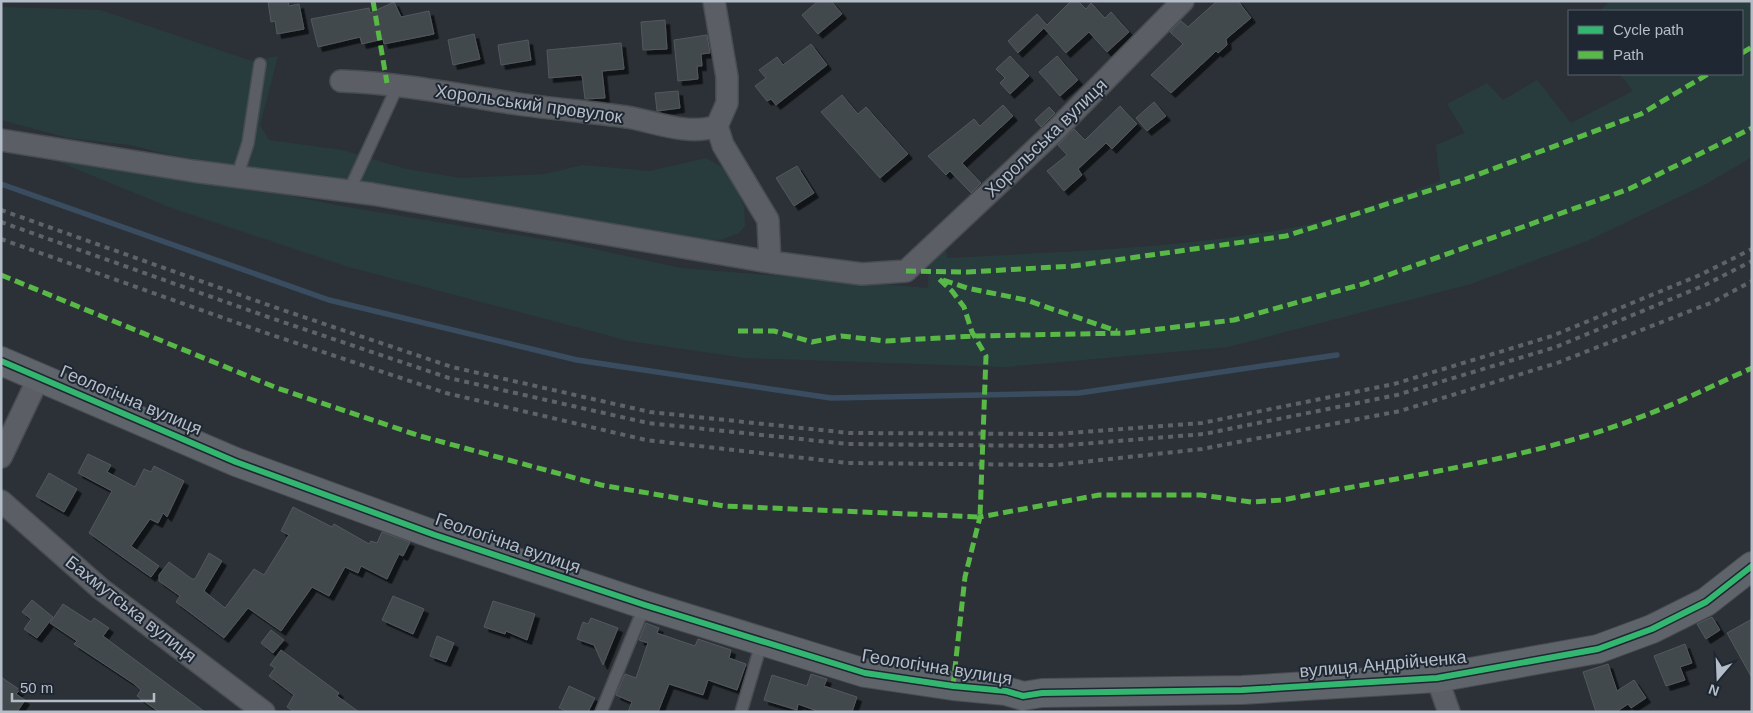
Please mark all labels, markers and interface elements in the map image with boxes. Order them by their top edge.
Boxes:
legend [1568,10,1743,75]
text: Cycle path [1613,21,1684,38]
text: Path [1613,46,1644,63]
street label: Хорольська вулиця [981,75,1111,201]
street label: Хорольський провулок [434,81,624,127]
street label: Геологічна вулиця [57,361,205,439]
street label: Геологічна вулиця [433,509,583,577]
street label: Бахмутська вулиця [62,552,200,666]
street label: Геологічна вулиця [860,645,1014,689]
street label: вулиця Андрійченка [1299,647,1468,681]
north arrow [1693,653,1743,703]
scale bar [12,670,155,702]
text: 50 m [20,679,53,696]
text: N [1706,681,1721,700]

